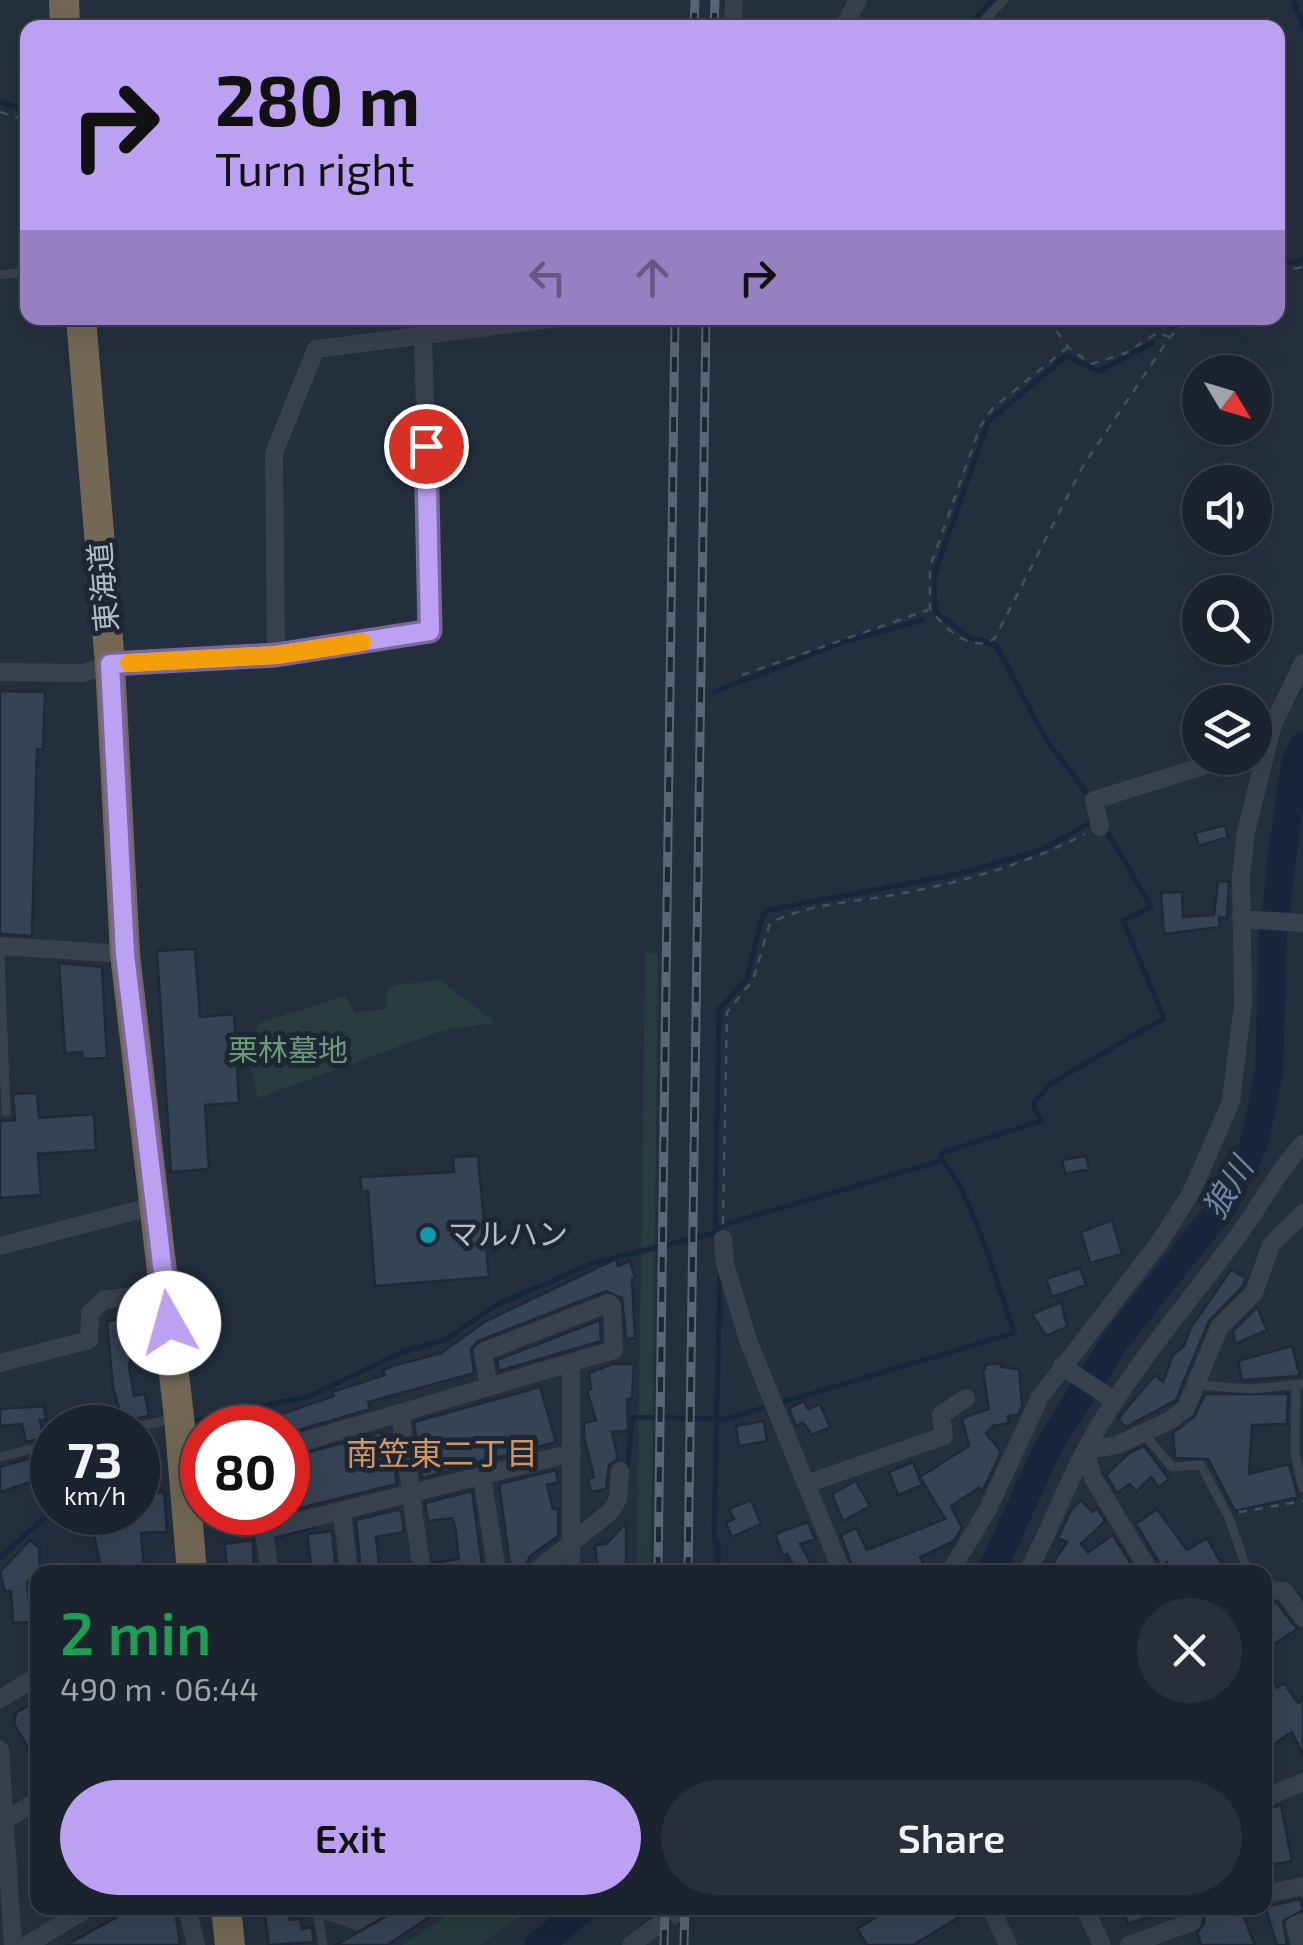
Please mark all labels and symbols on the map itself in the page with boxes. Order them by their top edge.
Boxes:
north arrow [1182,355,1272,445]
pin [384,404,469,489]
street label: 東海道 [80,541,124,634]
park label: 栗林墓地 [228,1031,348,1067]
water label: 狼川 [1194,1147,1261,1224]
place label: マルハン [448,1215,568,1251]
marker: マルハン [417,1224,439,1246]
position arrow [117,1271,221,1375]
speed limit sign: 80 [180,1405,310,1535]
district label: 南笠東二丁目 [346,1433,538,1471]

